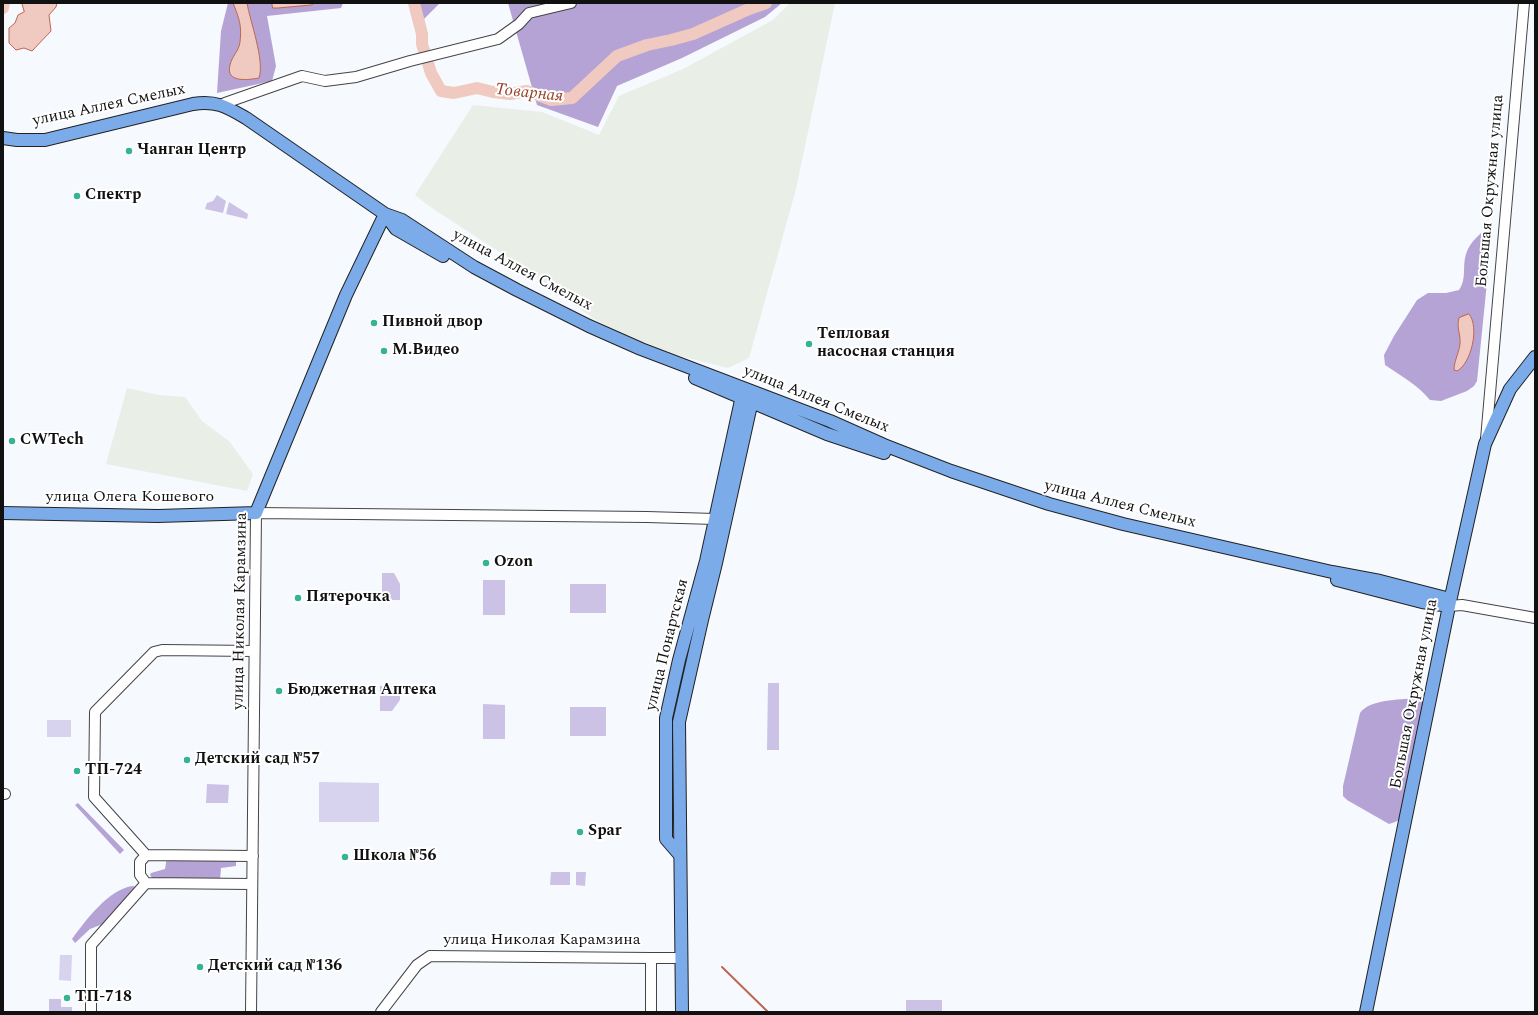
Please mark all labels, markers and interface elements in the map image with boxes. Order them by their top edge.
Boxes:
street label: улица Аллея Смелых [31,80,187,132]
water label: Товарная [494,80,564,108]
street label: Большая Окружная улица [1473,94,1509,288]
place label: Чанган Центр [137,141,246,161]
marker: Чанган Центр [124,146,134,156]
place label: Спектр [85,186,141,206]
marker: Спектр [72,191,82,201]
street label: улица Аллея Смелых [449,226,595,316]
place label: Пивной двор [382,313,483,333]
marker: Пивной двор [369,318,379,328]
place label: Тепловая насосная станция [817,325,955,363]
marker: Тепловая насосная станция [804,339,814,349]
place label: M.Видео [392,341,459,361]
marker: M.Видео [379,346,389,356]
street label: улица Аллея Смелых [740,362,892,438]
place label: CWTech [20,431,84,451]
marker: CWTech [7,436,17,446]
street label: улица Аллея Смелых [1042,477,1198,533]
street label: улица Олега Кошевого [46,488,214,508]
street label: улица Николая Карамзина [230,512,252,710]
place label: Ozon [494,553,533,573]
marker: Ozon [481,558,491,568]
street label: улица Понартская [642,577,694,713]
place label: Пятерочка [306,588,390,608]
marker: Пятерочка [293,593,303,603]
street label: Большая Окружная улица [1387,597,1443,791]
place label: Бюджетная Аптека [287,681,436,701]
marker: Бюджетная Аптека [274,686,284,696]
place label: Детский сад №57 [195,750,320,770]
marker: Детский сад №57 [182,755,192,765]
place label: ТП-724 [85,761,142,781]
marker: ТП-724 [72,766,82,776]
place label: Spar [588,822,622,842]
marker: Spar [575,827,585,837]
place label: Школа №56 [353,847,437,867]
marker: Школа №56 [340,852,350,862]
street label: улица Николая Карамзина [443,931,641,951]
place label: Детский сад №136 [208,957,342,977]
marker: Детский сад №136 [195,962,205,972]
place label: ТП-718 [75,988,132,1008]
marker: ТП-718 [62,993,72,1003]

